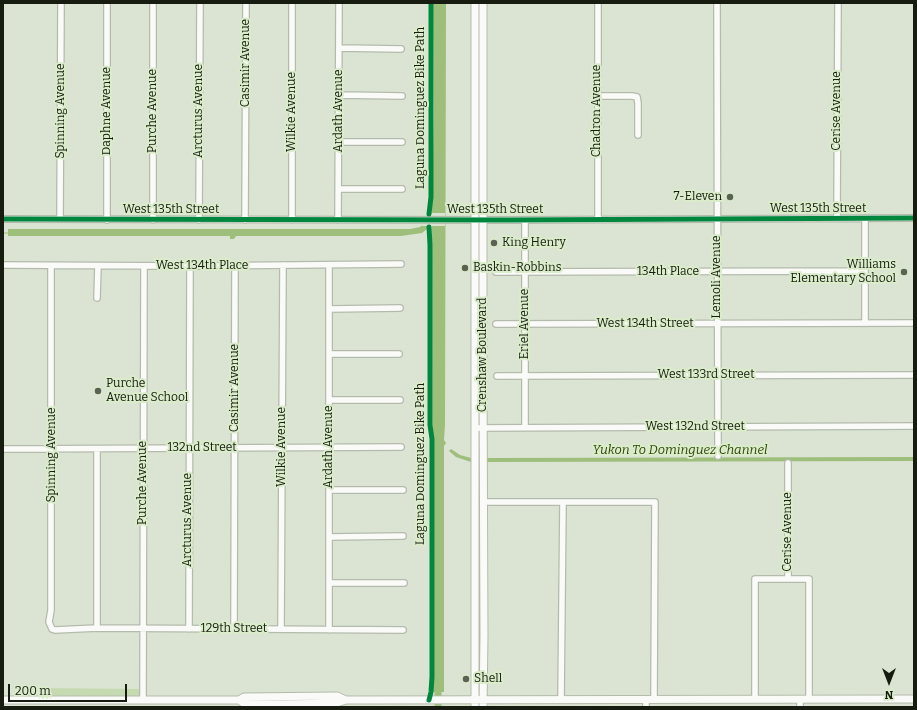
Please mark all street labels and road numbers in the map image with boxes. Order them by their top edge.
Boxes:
street label: Casimir Avenue [239,19,253,107]
street label: Laguna Dominguez Bike Path [414,27,428,189]
street label: Spinning Avenue [54,63,68,159]
street label: Arcturus Avenue [192,64,206,158]
street label: Chadron Avenue [590,65,604,157]
street label: Daphne Avenue [100,67,114,155]
street label: Purche Avenue [146,69,160,153]
street label: Ardath Avenue [332,69,346,153]
street label: Cerise Avenue [830,71,844,151]
street label: Wilkie Avenue [285,72,299,152]
street label: West 135th Street [770,202,866,216]
street label: West 135th Street [123,203,219,217]
street label: West 135th Street [447,203,543,217]
street label: Lemoli Avenue [710,235,724,319]
street label: West 134th Place [156,259,248,273]
street label: 134th Place [637,265,699,279]
street label: Eriel Avenue [518,289,532,359]
street label: Crenshaw Boulevard [476,298,490,412]
street label: West 134th Street [596,317,694,331]
street label: Casimir Avenue [228,344,242,432]
street label: West 133rd Street [658,368,754,382]
street label: Laguna Dominguez Bike Path [414,383,428,545]
street label: Ardath Avenue [322,405,336,489]
street label: Spinning Avenue [45,407,59,503]
street label: Wilkie Avenue [275,407,289,487]
street label: West 132nd Street [645,420,745,434]
street label: Purche Avenue [136,441,150,525]
street label: 132nd Street [167,441,237,455]
street label: Arcturus Avenue [181,473,195,567]
street label: Cerise Avenue [781,492,795,572]
street label: 129th Street [201,622,267,636]

